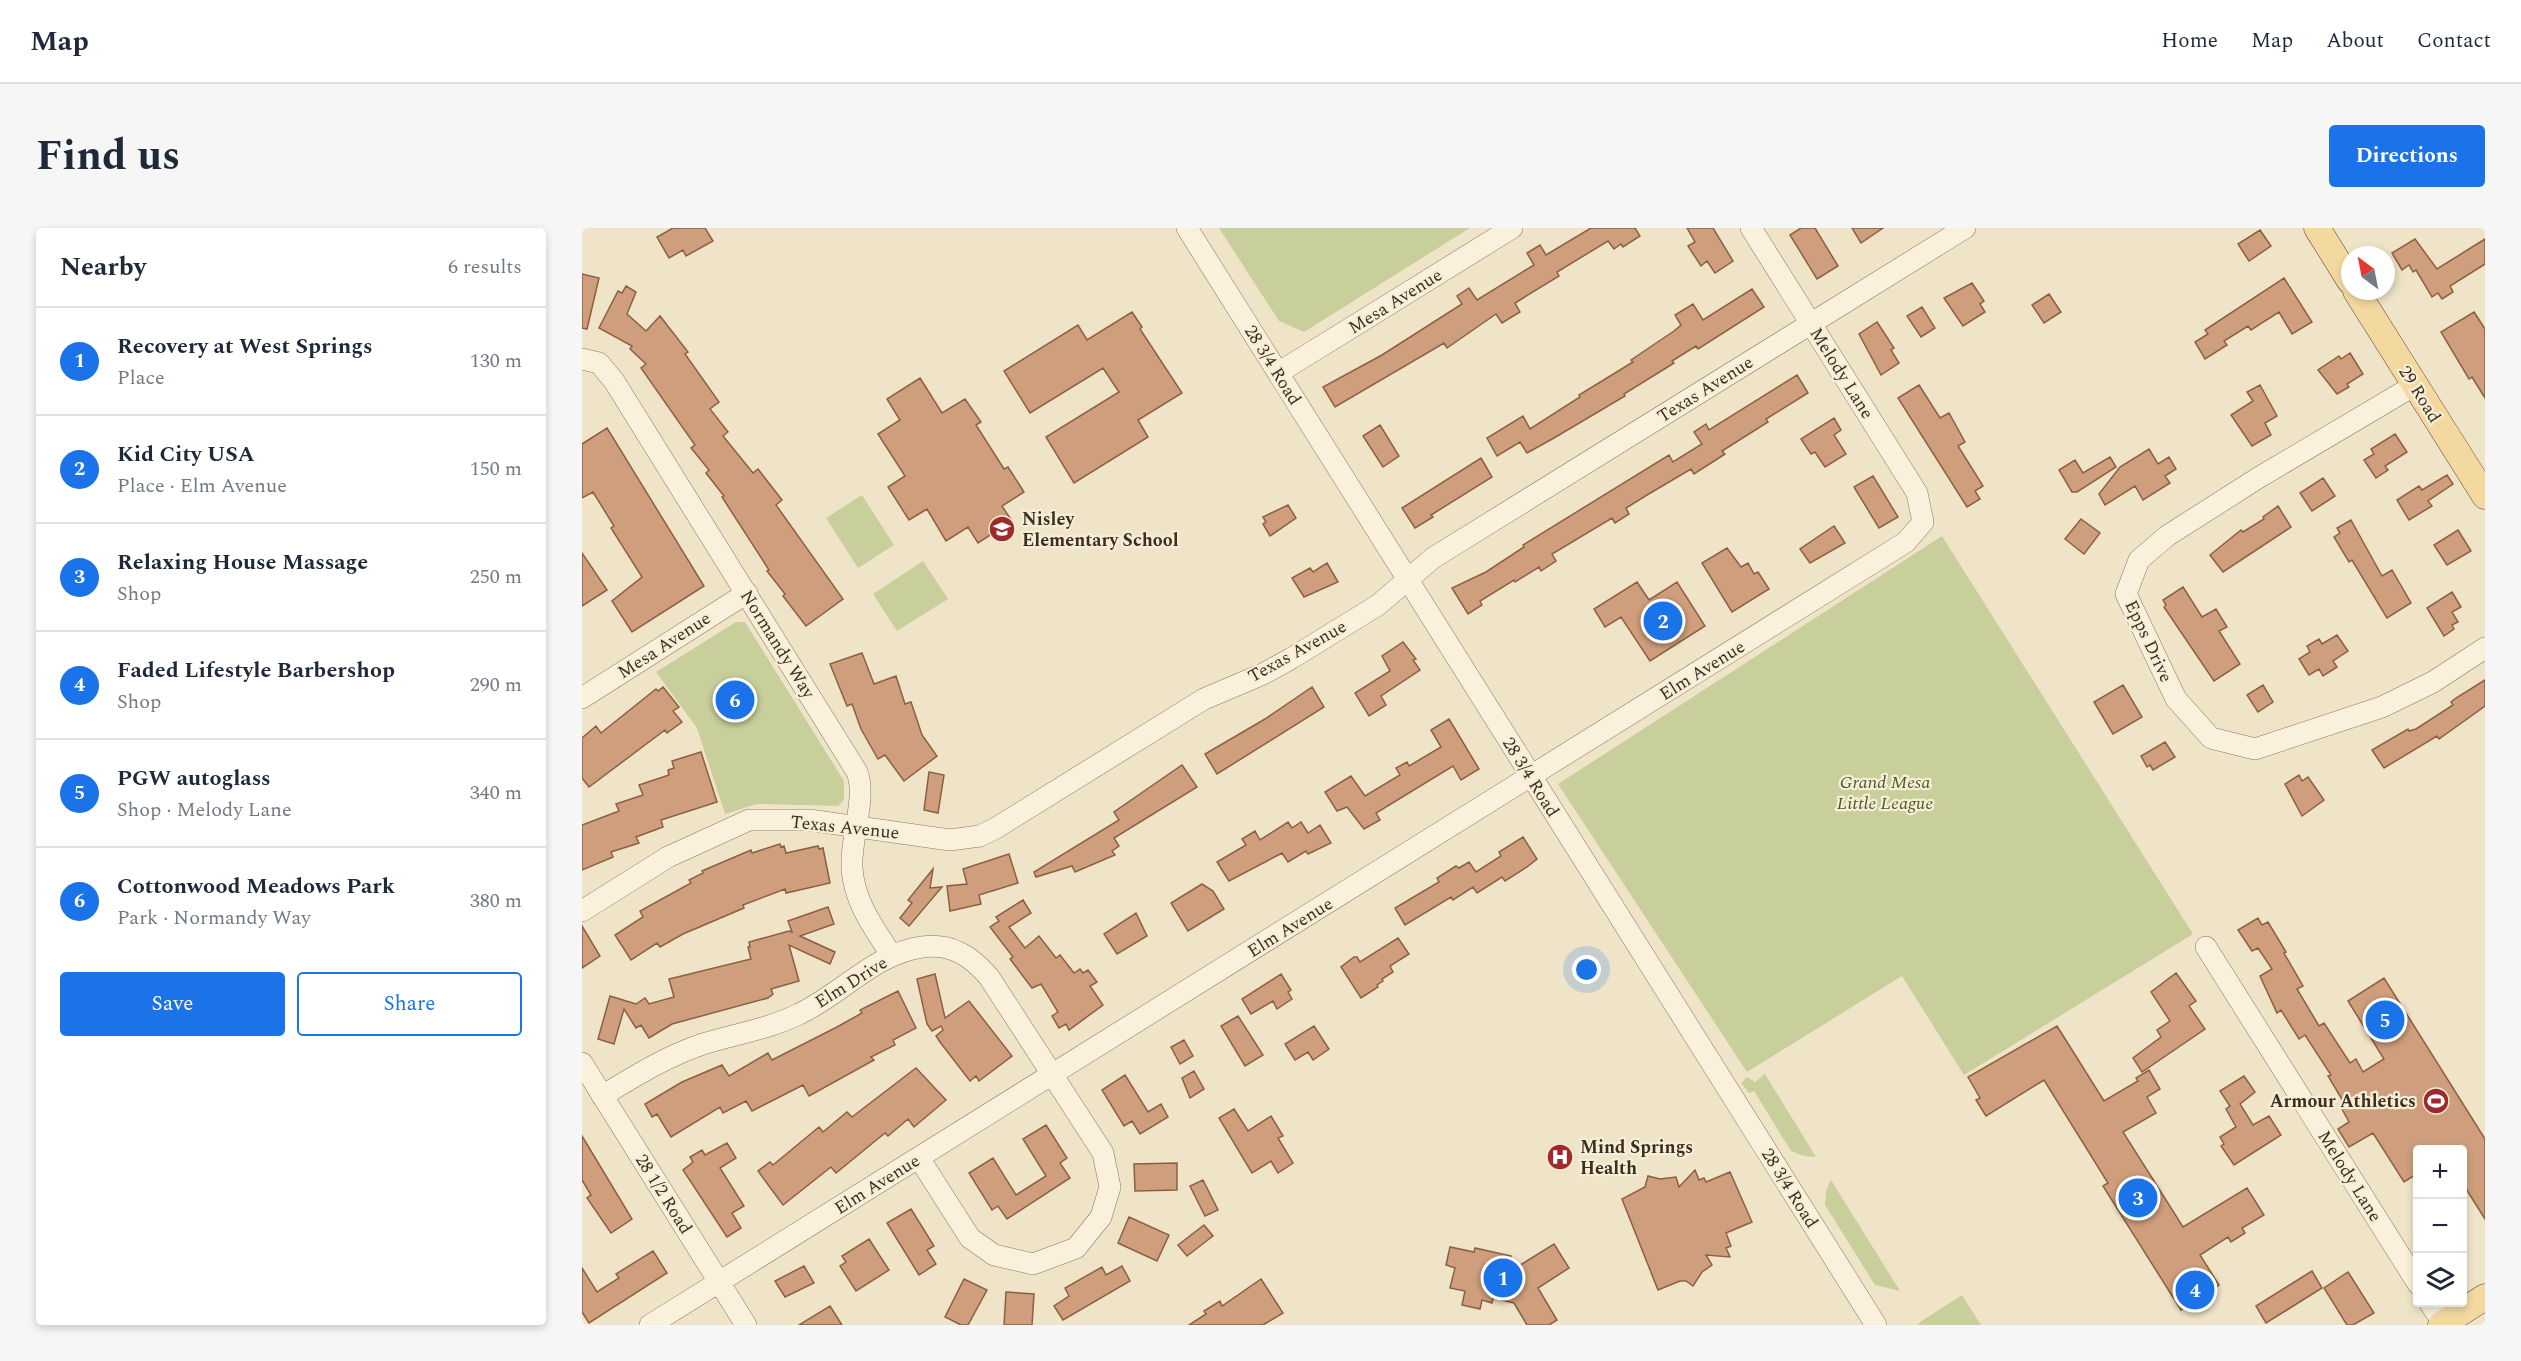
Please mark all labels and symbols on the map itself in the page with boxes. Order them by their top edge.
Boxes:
north arrow [2341,246,2395,300]
street label: Mesa Avenue [1343,262,1448,341]
street label: 28 3/4 Road [1237,320,1308,411]
street label: Melody Lane [1803,322,1880,424]
street label: Texas Avenue [1652,349,1759,430]
street label: 29 Road [2391,360,2448,428]
place label: Nisley Elementary School [1022,506,1179,554]
school or university icon: Nisley Elementary School [987,514,1017,544]
street label: Normandy Way [733,585,823,705]
street label: Epps Drive [2118,595,2179,687]
pin: 2 [1644,598,1682,644]
street label: Mesa Avenue [612,605,716,686]
street label: Texas Avenue [1243,613,1352,690]
street label: Elm Avenue [1654,633,1750,707]
pin: 6 [716,678,754,722]
street label: 28 3/4 Road [1495,732,1566,823]
park label: Grand Mesa Little League [1837,769,1933,817]
street label: Texas Avenue [789,808,901,847]
street label: Elm Avenue [1242,890,1338,964]
street label: Elm Drive [810,949,893,1015]
your location [1572,955,1601,984]
pin: 5 [2366,998,2404,1042]
sports icon: Armour Athletics [2421,1086,2451,1116]
place label: Armour Athletics [2270,1088,2416,1115]
street label: Melody Lane [2311,1125,2388,1227]
place label: Mind Springs Health [1580,1134,1693,1182]
hospital icon: Mind Springs Health [1545,1142,1575,1172]
street label: 28 3/4 Road [1754,1143,1825,1234]
street label: Elm Avenue [829,1147,925,1221]
street label: 28 1/2 Road [628,1149,699,1240]
pin: 3 [2118,1176,2158,1220]
pin: 1 [1484,1256,1522,1300]
pin: 4 [2176,1268,2214,1312]

